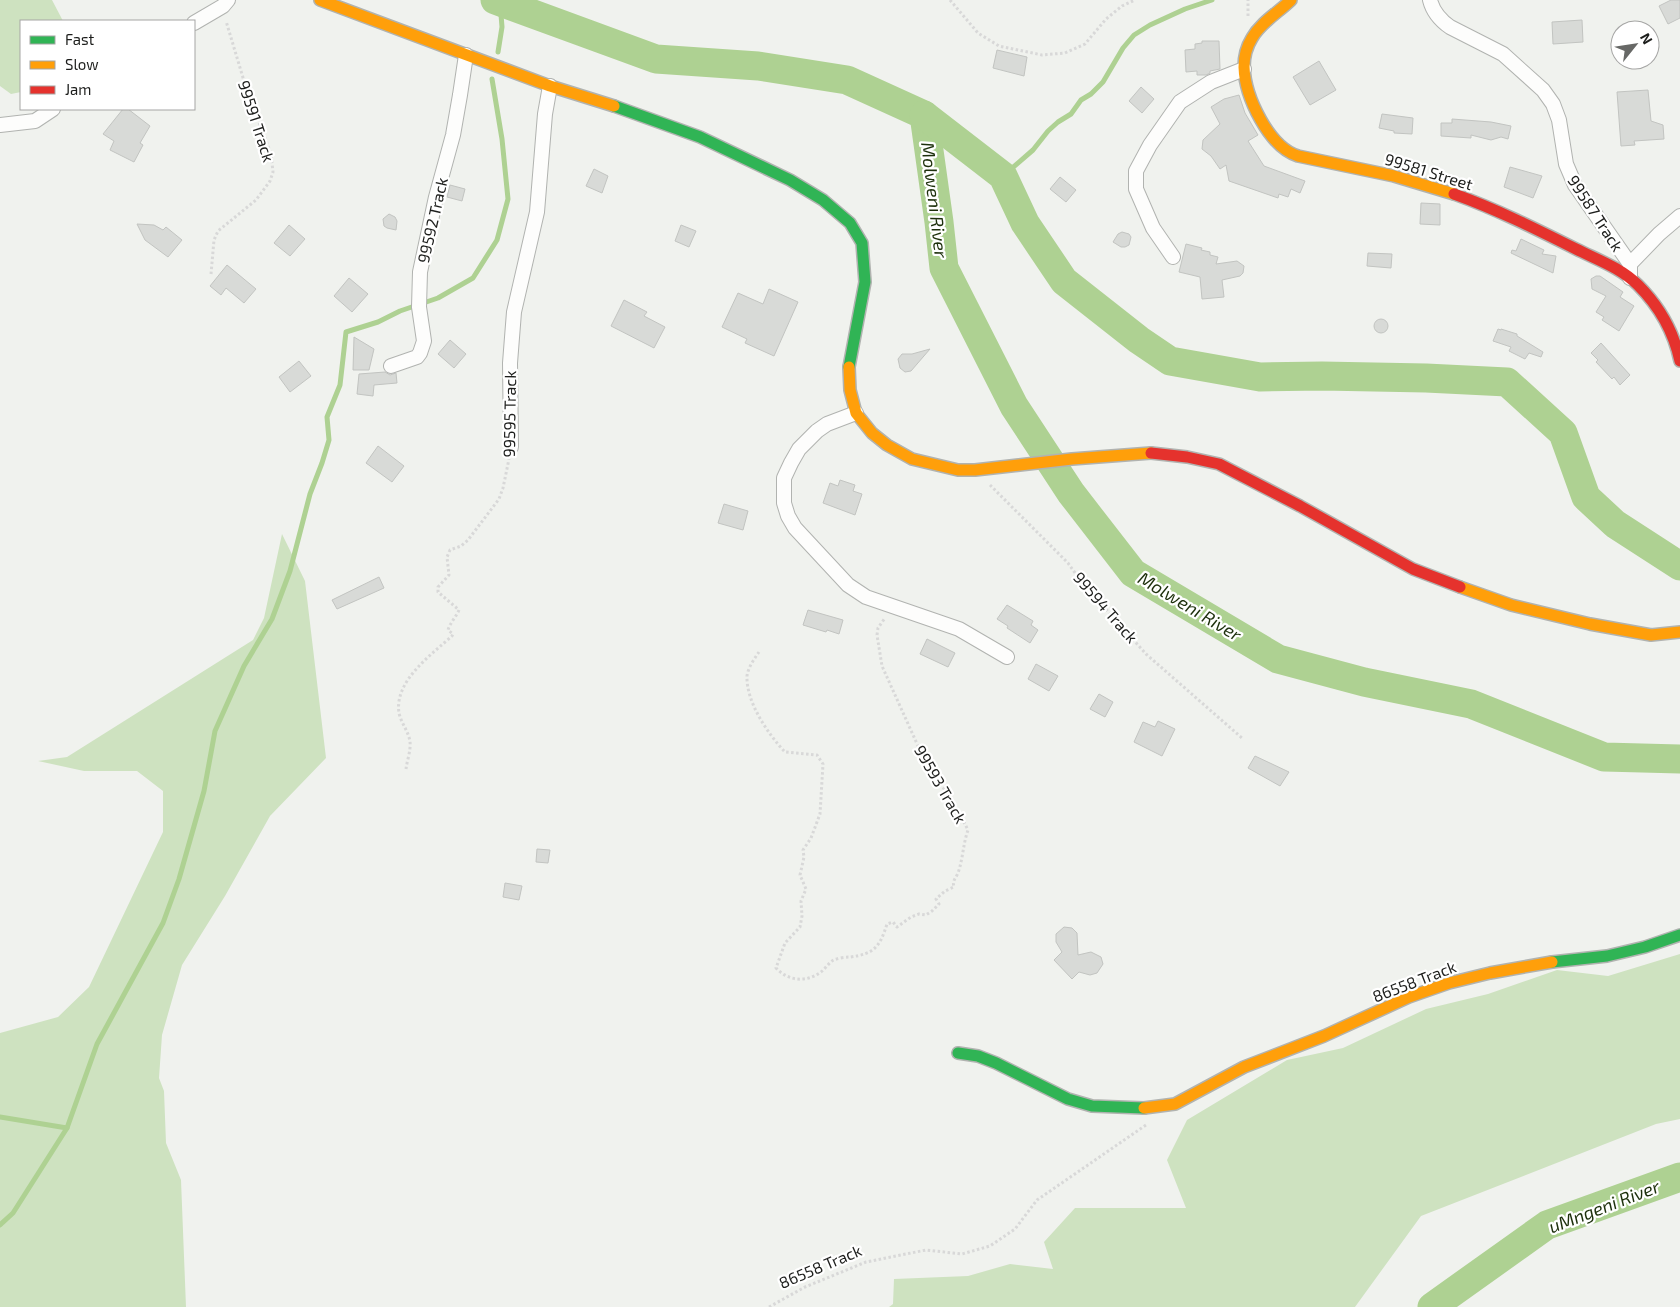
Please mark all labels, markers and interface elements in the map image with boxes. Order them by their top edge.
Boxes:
legend [20,20,195,110]
north arrow [1610,20,1660,70]
text: Fast [65,30,95,48]
text: N [1637,30,1657,47]
text: Slow [65,55,99,73]
street label: 99591 Track [235,78,279,164]
text: Jam [65,80,91,98]
water label: Molweni River [917,141,953,260]
street label: 99581 Street [1383,149,1475,193]
street label: 99587 Track [1564,171,1628,255]
street label: 99592 Track [413,175,451,265]
street label: 99595 Track [499,370,519,458]
water label: Molweni River [1134,567,1246,646]
street label: 99594 Track [1070,568,1142,646]
street label: 99593 Track [911,742,971,826]
street label: 86558 Track [1370,956,1458,1006]
water label: uMngeni River [1545,1174,1663,1237]
street label: 86558 Track [776,1240,864,1292]

